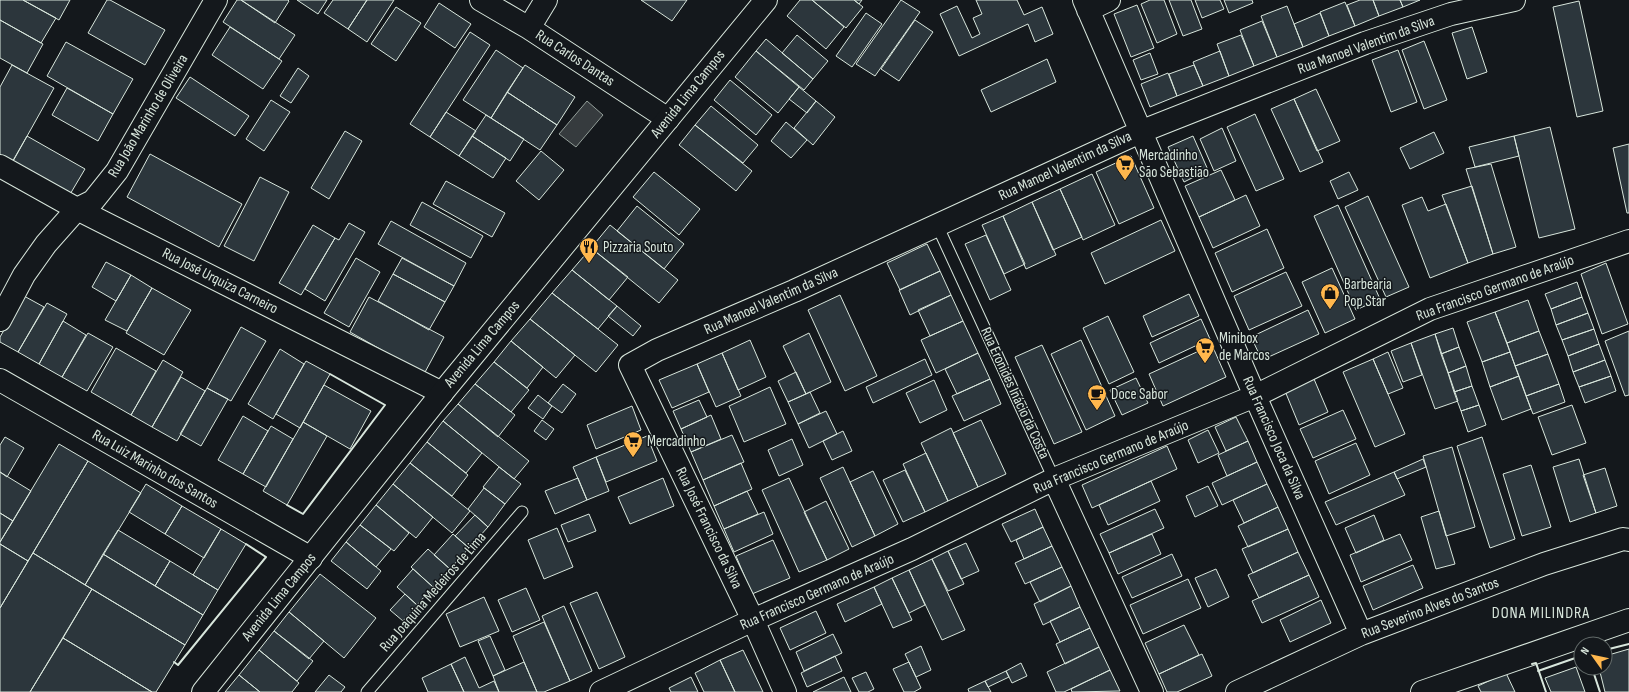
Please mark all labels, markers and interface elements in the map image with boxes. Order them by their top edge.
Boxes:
street label: Rua Manoel Valentim da Silva [1295,11,1437,79]
street label: Rua Carlos Dantas [532,25,618,91]
street label: Avenida Lima Campos [646,46,729,143]
street label: Rua João Marinho de Oliveira [104,51,192,181]
street label: Rua Manoel Valentim da Silva [996,127,1135,205]
place label: Mercadinho São Sebastião [1139,146,1209,182]
supermarket icon: Mercadinho São Sebastião [1114,153,1136,181]
restaurant icon: Pizzaria Souto [578,236,600,264]
place label: Pizzaria Souto [603,238,674,257]
street label: Rua José Urquiza Carneiro [159,244,281,318]
street label: Rua Francisco Germano de Araújo [1413,251,1577,325]
street label: Rua Manoel Valentim da Silva [701,263,841,339]
place label: Barbearia Pop Star [1344,275,1392,311]
shop icon: Barbearia Pop Star [1319,282,1341,310]
street label: Avenida Lima Campos [439,297,524,392]
street label: Rua Eronides Inácio da Costa [976,324,1054,462]
place label: Minibox de Marcos [1219,329,1270,365]
supermarket icon: Minibox de Marcos [1194,336,1216,364]
street label: Rua Francisco Joca da Silva [1238,373,1310,503]
cafe icon: Doce Sabor [1086,383,1108,411]
place label: Doce Sabor [1111,385,1169,404]
street label: Rua Francisco Germano de Araújo [1031,416,1191,498]
street label: Rua Luiz Marinho dos Santos [89,425,221,513]
supermarket icon: Mercadinho [622,430,644,458]
place label: Mercadinho [647,432,706,451]
street label: Rua José Francisco da Silva [671,464,747,592]
street label: Rua Joaquina Medeiros de Lima [376,528,490,656]
street label: Avenida Lima Campos [237,549,320,646]
street label: Rua Francisco Germano de Araújo [737,549,897,635]
street label: Rua Severino Alves do Santos [1358,573,1502,643]
district label: DONA MILINDRA [1492,604,1590,623]
north arrow [1573,636,1613,676]
text: N [1578,645,1592,657]

